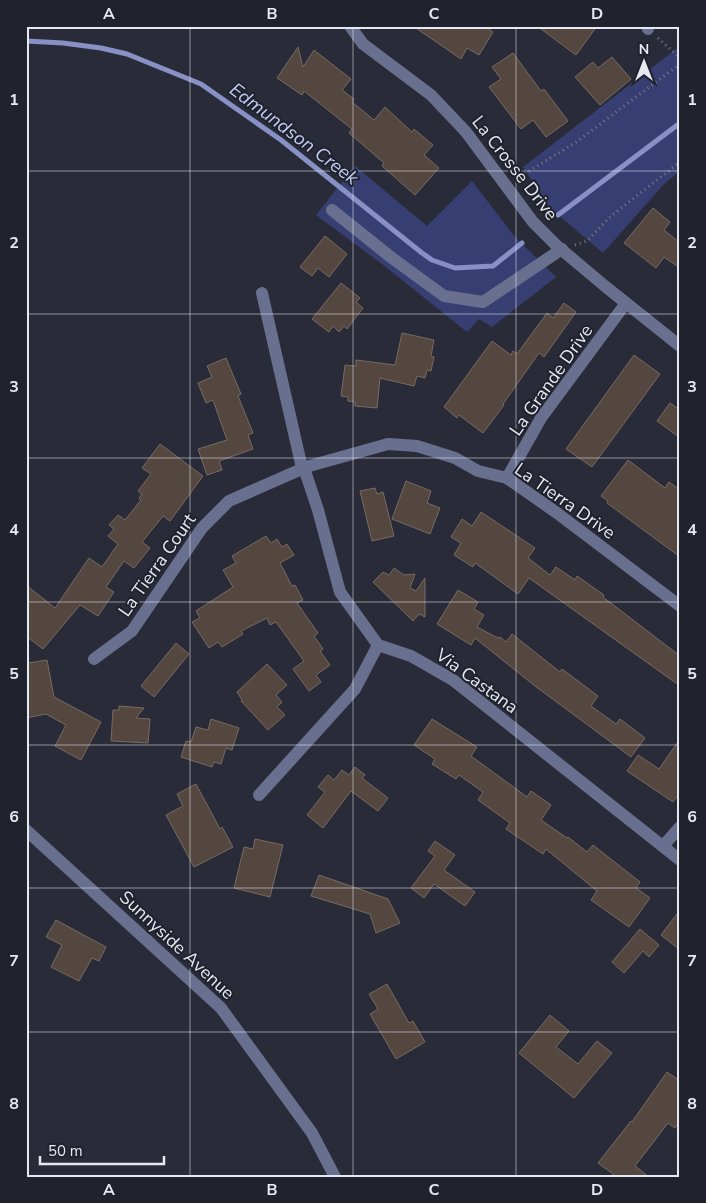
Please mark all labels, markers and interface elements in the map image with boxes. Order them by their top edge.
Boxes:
text: A [103,3,115,25]
text: B [266,3,278,25]
text: C [429,3,440,25]
text: D [591,3,603,25]
north arrow [618,38,668,88]
text: N [639,40,649,59]
water label: Edmundson Creek [224,77,364,191]
text: 1 [9,89,19,111]
text: 1 [687,89,697,111]
street label: La Crosse Drive [467,111,563,225]
text: 2 [9,232,19,254]
text: 2 [687,232,697,254]
street label: La Grande Drive [504,320,598,440]
text: 3 [9,376,19,398]
text: 3 [687,376,697,398]
street label: La Tierra Drive [510,457,620,545]
street label: La Tierra Court [113,508,202,621]
text: 4 [9,519,19,541]
text: 4 [687,519,697,541]
street label: Via Castana [430,642,523,719]
text: 5 [9,663,19,685]
text: 5 [687,663,697,685]
text: 6 [9,806,19,828]
text: 6 [687,806,697,828]
street label: Sunnyside Avenue [114,885,240,1005]
text: 7 [9,950,19,972]
text: 7 [687,950,697,972]
text: 8 [9,1093,19,1115]
text: 8 [687,1093,697,1115]
scale bar [40,1133,164,1165]
text: 50 m [48,1141,83,1161]
text: A [103,1179,115,1201]
text: B [266,1179,278,1201]
text: C [429,1179,440,1201]
text: D [591,1179,603,1201]

